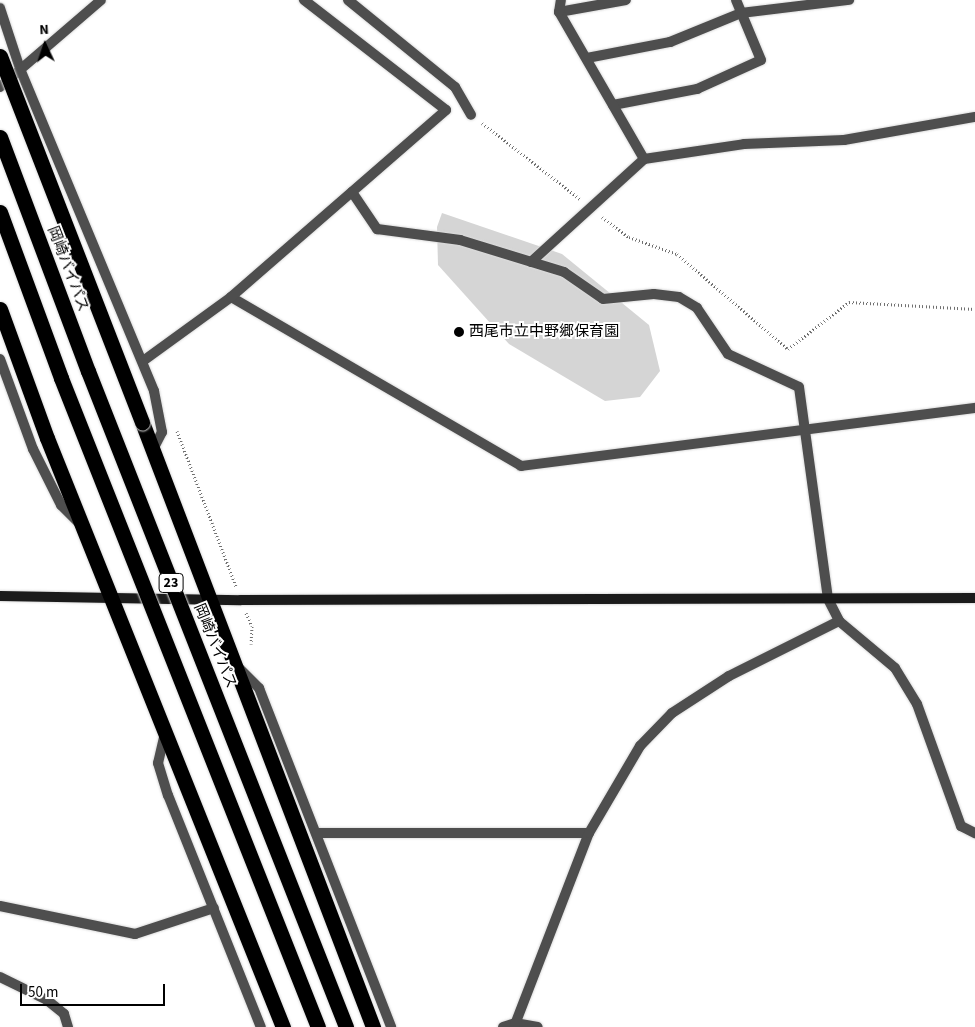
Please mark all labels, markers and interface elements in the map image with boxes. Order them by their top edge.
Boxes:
north arrow [20,20,70,70]
text: N [39,20,49,40]
street label: 岡崎バイパス [43,224,93,314]
place label: 西尾市立中野郷保育園 [469,323,619,341]
marker: 西尾市立中野郷保育園 [453,326,465,338]
road number: 23 [158,572,184,594]
street label: 岡崎バイパス [190,601,240,691]
scale bar [22,974,168,1006]
text: 50 m [28,982,58,1003]

